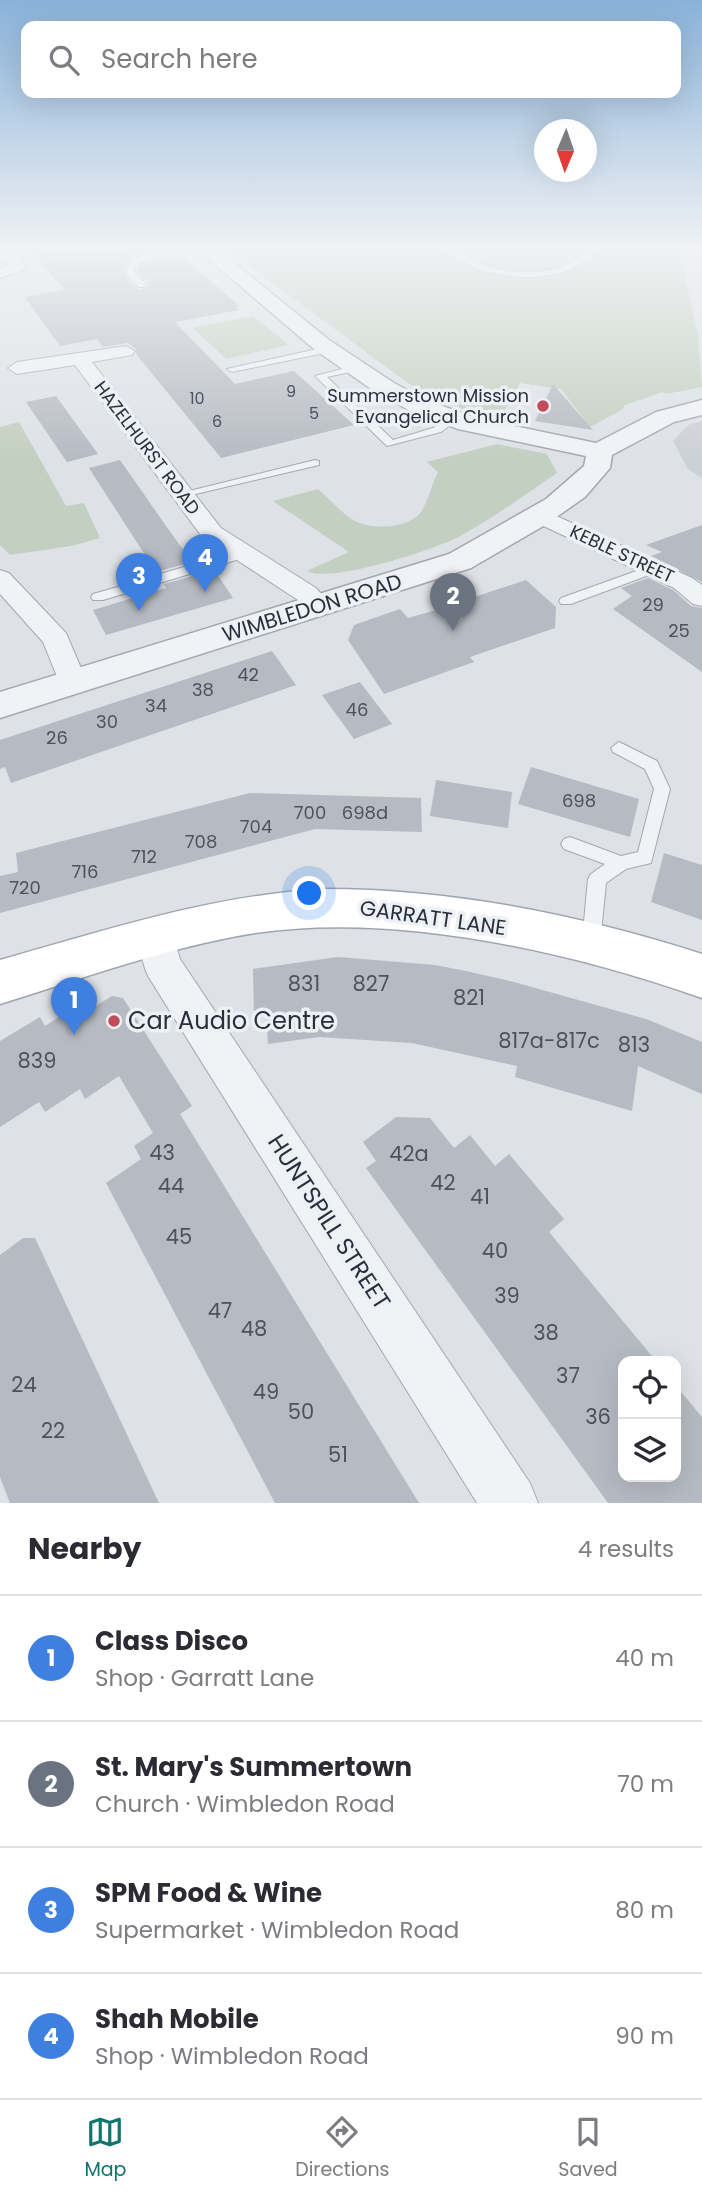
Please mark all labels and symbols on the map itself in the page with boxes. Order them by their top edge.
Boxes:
north arrow [534,119,597,182]
street label: HAZELHURST ROAD [89,376,206,520]
house number: 9 [286,380,296,403]
place label: Summerstown Mission Evangelical Church [327,383,529,429]
house number: 10 [189,387,205,410]
marker: Summerstown Mission Evangelical Church [535,398,551,414]
house number: 5 [309,402,319,425]
house number: 6 [212,410,222,433]
street label: KEBLE STREET [566,518,679,589]
pin: 4 [182,534,228,592]
pin: 3 [116,553,162,611]
street label: WIMBLEDON ROAD [218,566,405,649]
pin: 2 [430,573,476,631]
house number: 29 [642,592,664,617]
house number: 25 [668,618,690,643]
house number: 42 [237,662,259,687]
house number: 38 [192,677,214,702]
house number: 34 [145,693,167,718]
house number: 46 [346,697,368,722]
house number: 30 [96,709,118,734]
house number: 26 [46,725,68,750]
house number: 698 [562,788,596,813]
house number: 700 [294,800,326,825]
house number: 698d [342,800,388,825]
house number: 704 [240,814,272,839]
house number: 708 [185,829,217,854]
house number: 712 [131,844,157,869]
house number: 716 [71,859,99,884]
house number: 720 [9,875,41,900]
your location [292,876,326,910]
street label: GARRATT LANE [358,893,508,942]
house number: 831 [288,969,320,998]
house number: 827 [353,969,389,998]
pin: 1 [51,977,97,1035]
house number: 821 [453,983,485,1012]
place label: Car Audio Centre [128,1004,335,1037]
marker: Car Audio Centre [106,1013,122,1029]
house number: 817a-817c [498,1026,600,1055]
house number: 813 [618,1030,650,1059]
house number: 839 [18,1046,56,1075]
street label: HUNTSPILL STREET [260,1128,399,1316]
house number: 43 [149,1138,175,1167]
house number: 42a [389,1139,429,1168]
house number: 42 [430,1168,456,1197]
house number: 44 [158,1171,184,1200]
house number: 41 [470,1182,490,1211]
house number: 45 [166,1222,192,1251]
house number: 40 [482,1236,508,1265]
house number: 39 [494,1281,520,1310]
house number: 47 [208,1296,232,1325]
house number: 48 [241,1314,267,1343]
house number: 38 [533,1318,559,1347]
house number: 37 [556,1361,580,1390]
house number: 24 [11,1370,37,1399]
house number: 49 [253,1377,279,1406]
house number: 50 [288,1397,314,1426]
house number: 36 [585,1402,611,1431]
house number: 22 [41,1416,65,1445]
house number: 51 [328,1440,348,1469]

